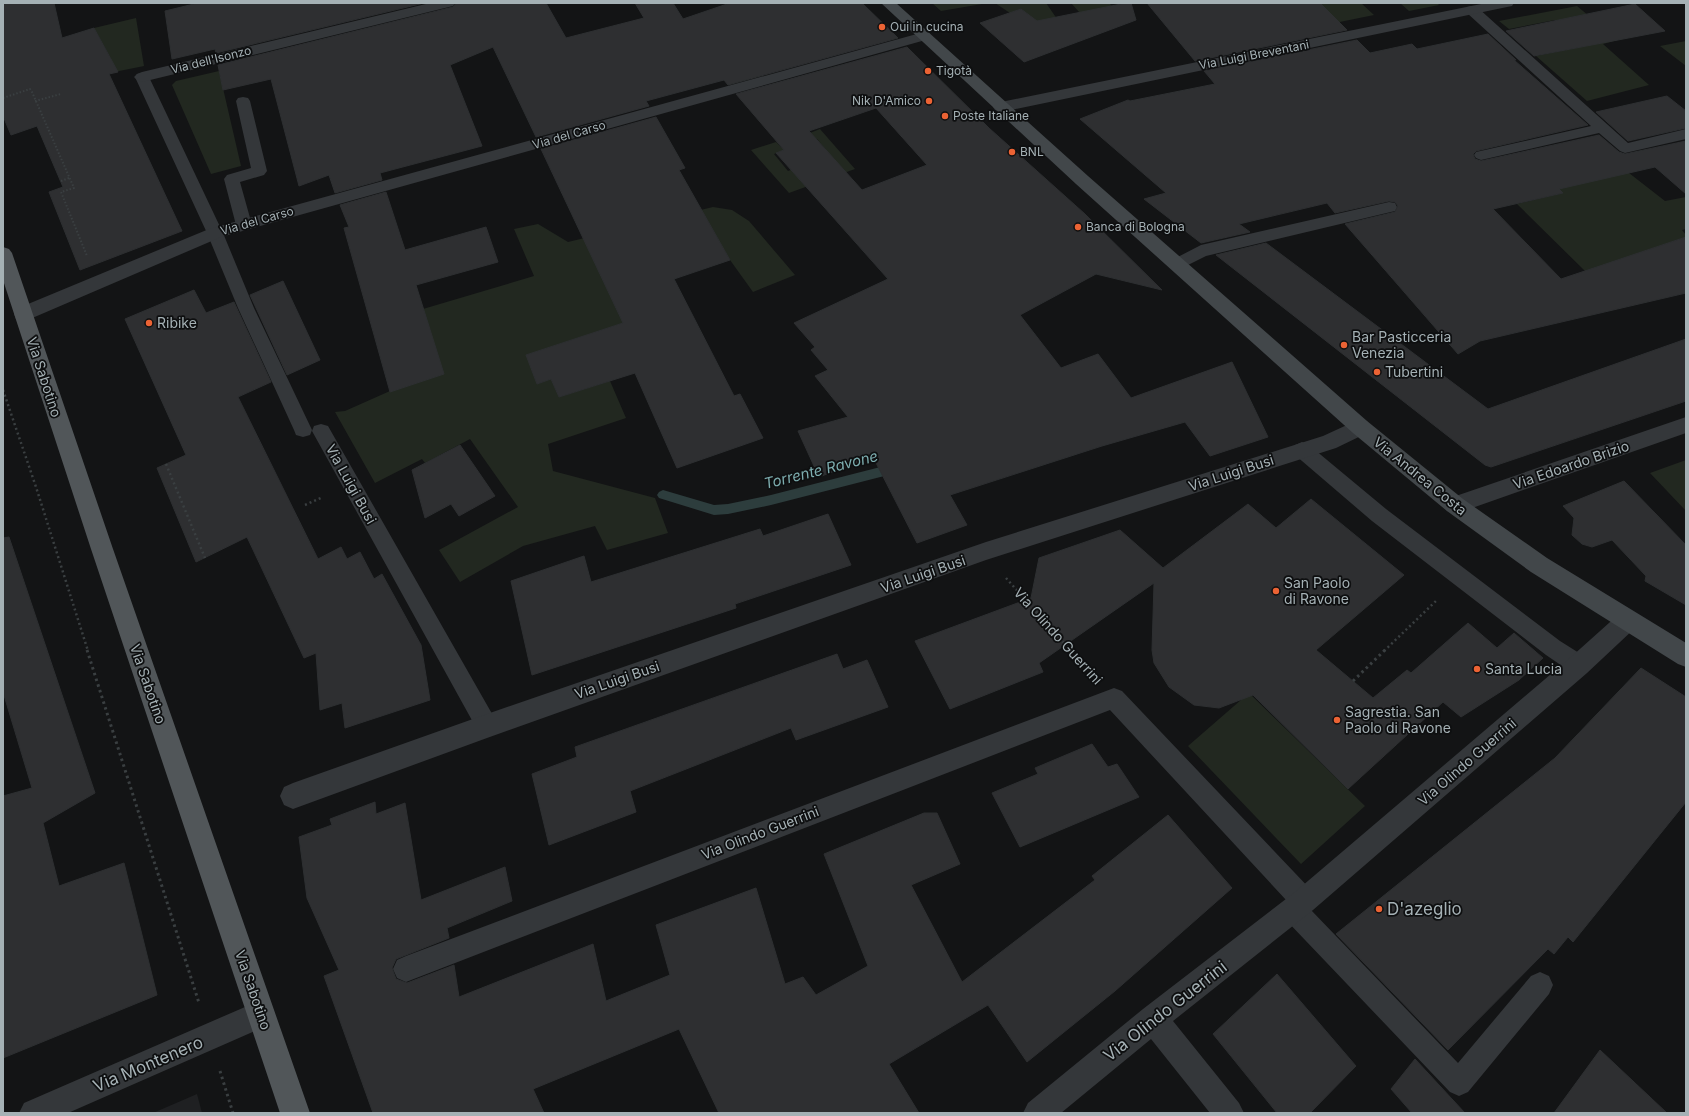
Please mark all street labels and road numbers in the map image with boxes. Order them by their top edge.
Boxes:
street label: Via Luigi Breventani [1198,36,1310,73]
street label: Via dell'Isonzo [169,42,253,77]
street label: Via del Carso [531,117,607,152]
street label: Via del Carso [219,203,295,238]
street label: Via Sabotino [24,335,65,419]
street label: Via Andrea Costa [1370,433,1470,518]
street label: Via Edoardo Brizio [1511,437,1631,492]
street label: Via Luigi Busi [323,441,380,527]
street label: Via Luigi Busi [1186,451,1276,494]
street label: Via Luigi Busi [878,551,967,596]
street label: Via Olindo Guerrini [1010,584,1106,688]
street label: Via Sabotino [127,642,170,726]
street label: Via Luigi Busi [572,657,661,702]
street label: Via Olindo Guerrini [1414,714,1519,809]
street label: Via Olindo Guerrini [699,802,821,863]
street label: Via Sabotino [232,948,275,1032]
street label: Via Olindo Guerrini [1099,957,1231,1065]
street label: Via Montenero [90,1032,206,1096]

